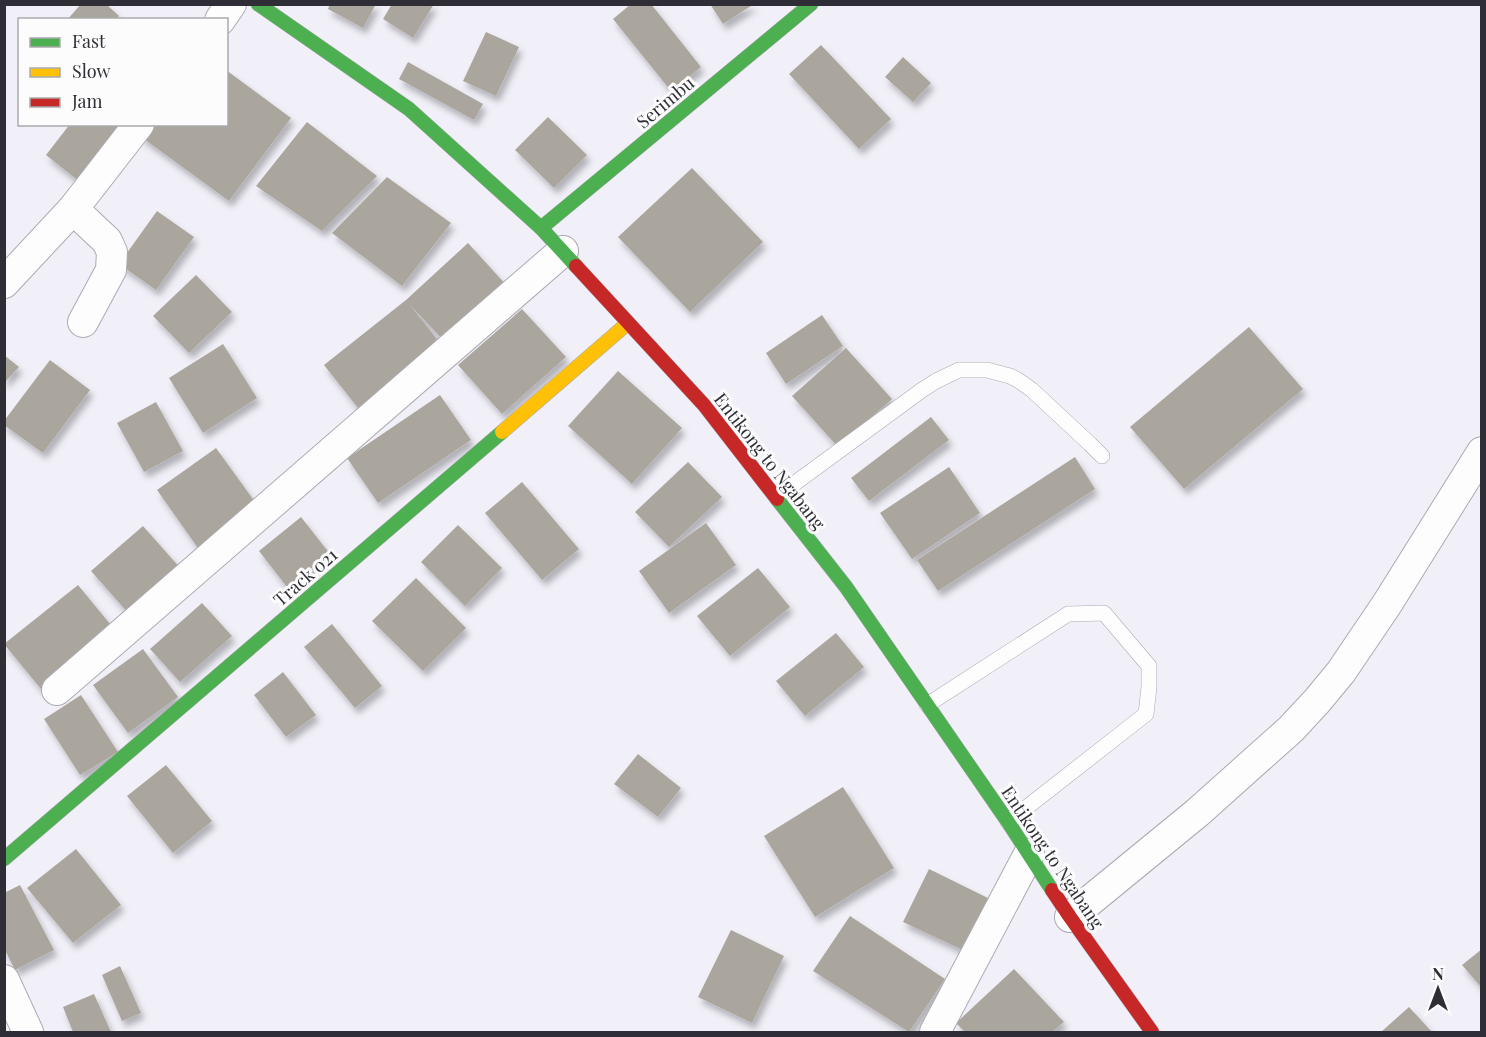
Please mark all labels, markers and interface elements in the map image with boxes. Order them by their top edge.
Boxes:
legend [18,18,228,126]
text: Fast [72,29,106,53]
text: Slow [72,59,110,83]
street label: Serimbu [631,70,699,133]
text: Jam [71,89,102,113]
street label: Entikong to Ngabang [709,388,831,535]
street label: Track 021 [268,542,342,611]
street label: Entikong to Ngabang [996,781,1110,934]
north arrow [1408,959,1468,1019]
text: N [1432,963,1444,984]

